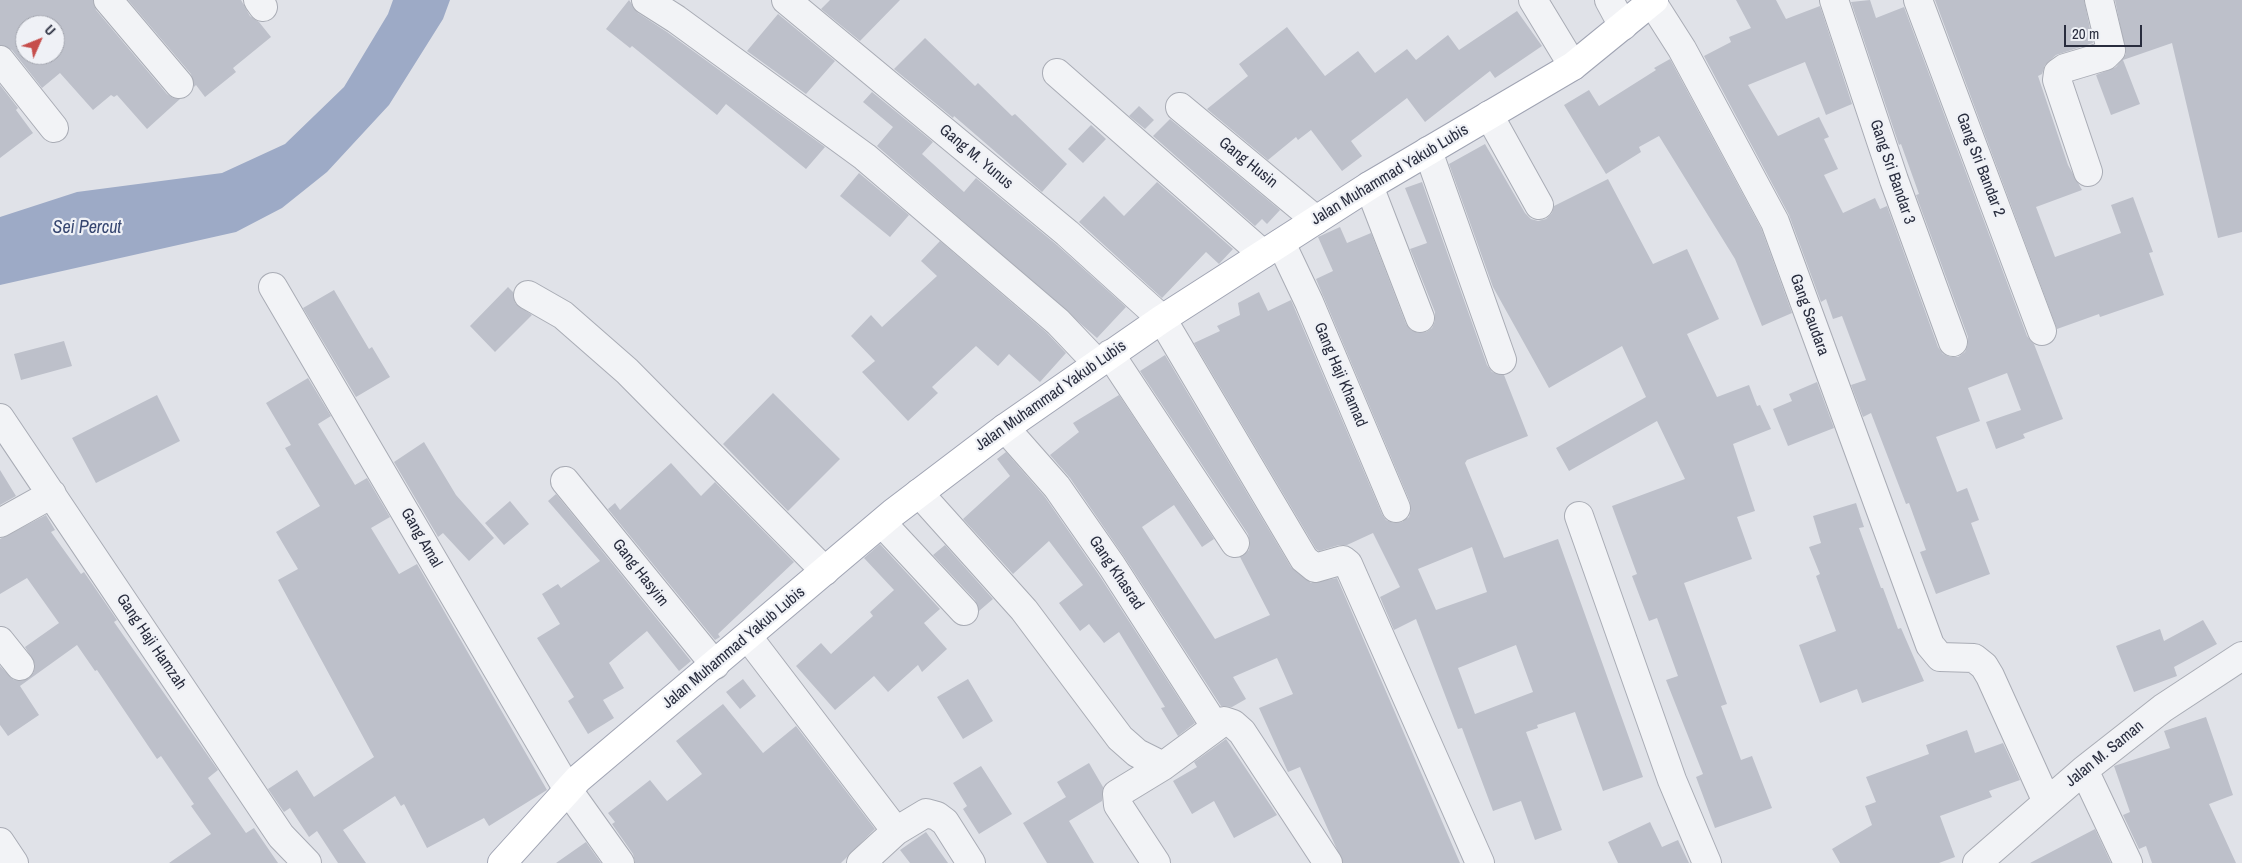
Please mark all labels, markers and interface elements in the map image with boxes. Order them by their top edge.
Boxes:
north arrow [15,15,65,65]
scale bar [2067,15,2144,47]
text: U [41,21,59,40]
text: 20 m [2072,23,2099,44]
street label: Gang Sri Bandar 2 [1951,110,2009,220]
street label: Gang Sri Bandar 3 [1865,117,1919,227]
street label: Jalan Muhammad Yakub Lubis [1308,120,1472,230]
street label: Gang M. Yunus [935,121,1017,193]
street label: Gang Husin [1215,134,1281,192]
water label: Sei Percut [53,217,121,239]
street label: Gang Saudara [1785,272,1833,358]
street label: Gang Haji Khamad [1309,320,1371,430]
street label: Jalan Muhammad Yakub Lubis [972,337,1130,455]
street label: Gang Amal [396,505,446,571]
street label: Gang Khasrad [1084,533,1148,613]
street label: Gang Hasyim [608,535,672,611]
street label: Jalan Muhammad Yakub Lubis [659,583,809,713]
street label: Gang Haji Hamzah [112,590,190,694]
street label: Jalan M. Saman [2062,717,2148,791]

